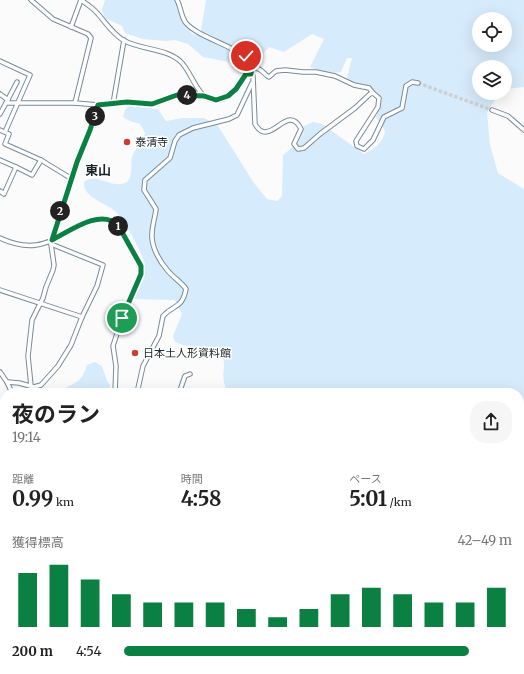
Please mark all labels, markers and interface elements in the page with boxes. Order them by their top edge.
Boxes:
map controls [472,12,512,100]
button: locate [472,12,512,52]
pin [229,39,263,73]
icon: check [235,45,257,67]
button: layers [472,60,512,100]
pin: 4 [177,85,197,105]
text: 4 [184,88,191,102]
pin: 3 [85,106,105,126]
text: 3 [92,109,98,123]
place label: 泰清寺 [135,135,168,149]
marker: 泰清寺 [122,137,132,147]
district label: 東山 [85,162,111,179]
pin: 2 [50,201,70,221]
text: 2 [57,204,63,218]
pin: 1 [108,216,128,236]
text: 1 [115,219,121,233]
pin [105,301,139,335]
icon: arrive [111,307,133,329]
place label: 日本土人形資料館 [143,346,231,360]
marker: 日本土人形資料館 [130,348,140,358]
text: 夜のラン [12,400,100,428]
button: share [470,401,512,443]
text: 19:14 [12,429,41,446]
text: 距離 [12,472,34,486]
text: 時間 [181,472,203,486]
text: ペース [349,472,382,486]
text: 0.99 [12,486,53,511]
text: 4:58 [181,486,221,511]
text: 5:01 [349,486,387,511]
text: km [53,495,74,509]
text: /km [387,495,412,509]
text: 42–49 m [457,532,512,549]
text: 獲得標高 [12,534,64,551]
text: 200 m [12,643,53,660]
text: 4:54 [76,643,102,660]

